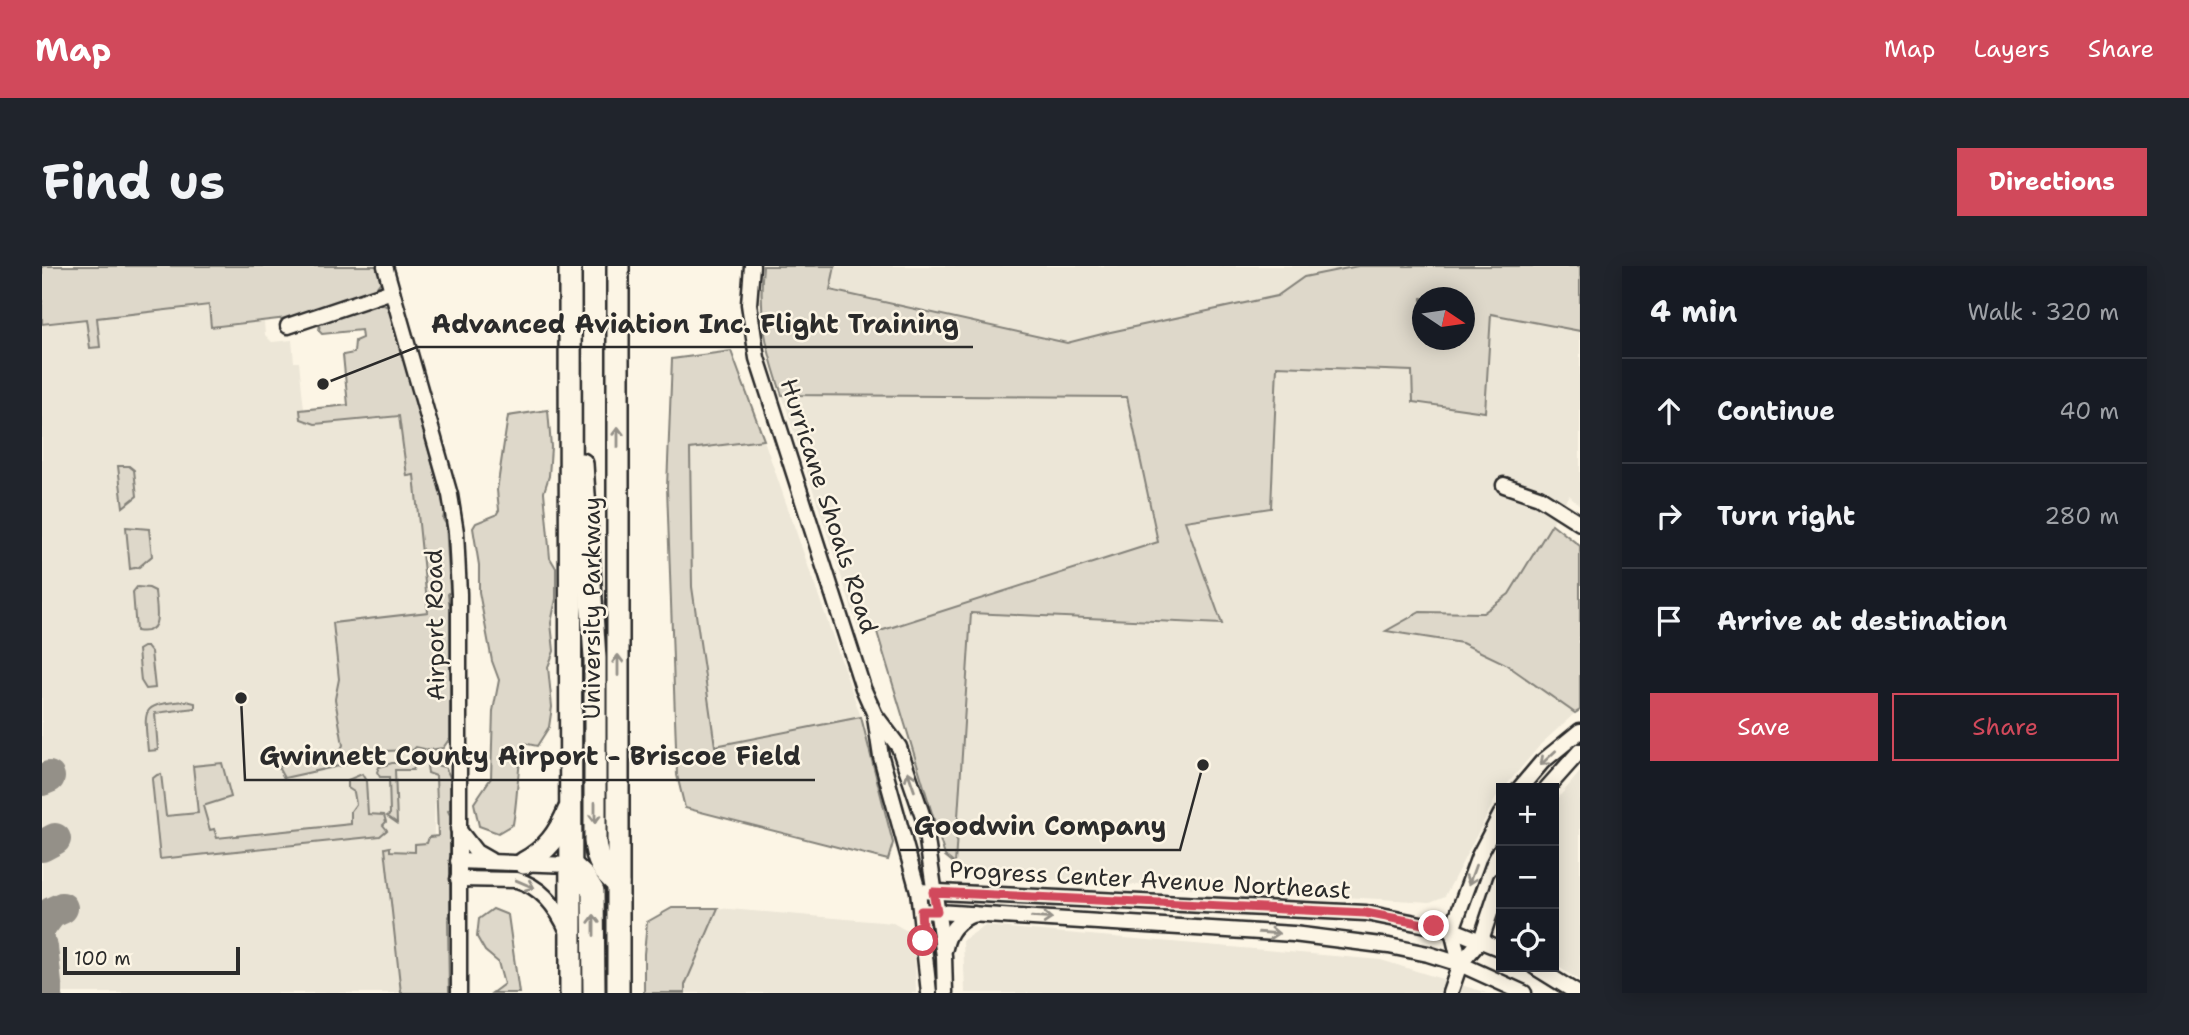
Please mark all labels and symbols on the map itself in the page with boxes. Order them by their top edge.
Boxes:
north arrow [1412,287,1475,350]
callout: Advanced Aviation Inc. Flight Training [417,300,973,347]
text: Advanced Aviation Inc. Flight Training [431,306,959,341]
street label: Hurricane Shoals Road [773,374,885,638]
one-way arrow [611,426,625,449]
street label: University Parkway [576,497,608,719]
street label: Airport Road [418,549,452,701]
one-way arrow [611,653,625,676]
callout: Gwinnett County Airport - Briscoe Field [245,733,815,780]
text: Gwinnett County Airport - Briscoe Field [259,738,801,773]
one-way arrow [1540,749,1557,766]
one-way arrow [904,771,916,793]
one-way arrow [588,801,602,824]
callout: Goodwin Company [900,803,1180,850]
text: Goodwin Company [914,808,1166,843]
street label: Progress Center Avenue Northeast [948,853,1352,907]
one-way arrow [1465,864,1477,886]
one-way arrow [514,879,535,892]
route end [1418,910,1449,941]
one-way arrow [1030,912,1053,925]
one-way arrow [587,914,601,937]
route start [907,925,938,956]
one-way arrow [1257,927,1280,940]
scale bar [63,944,240,976]

